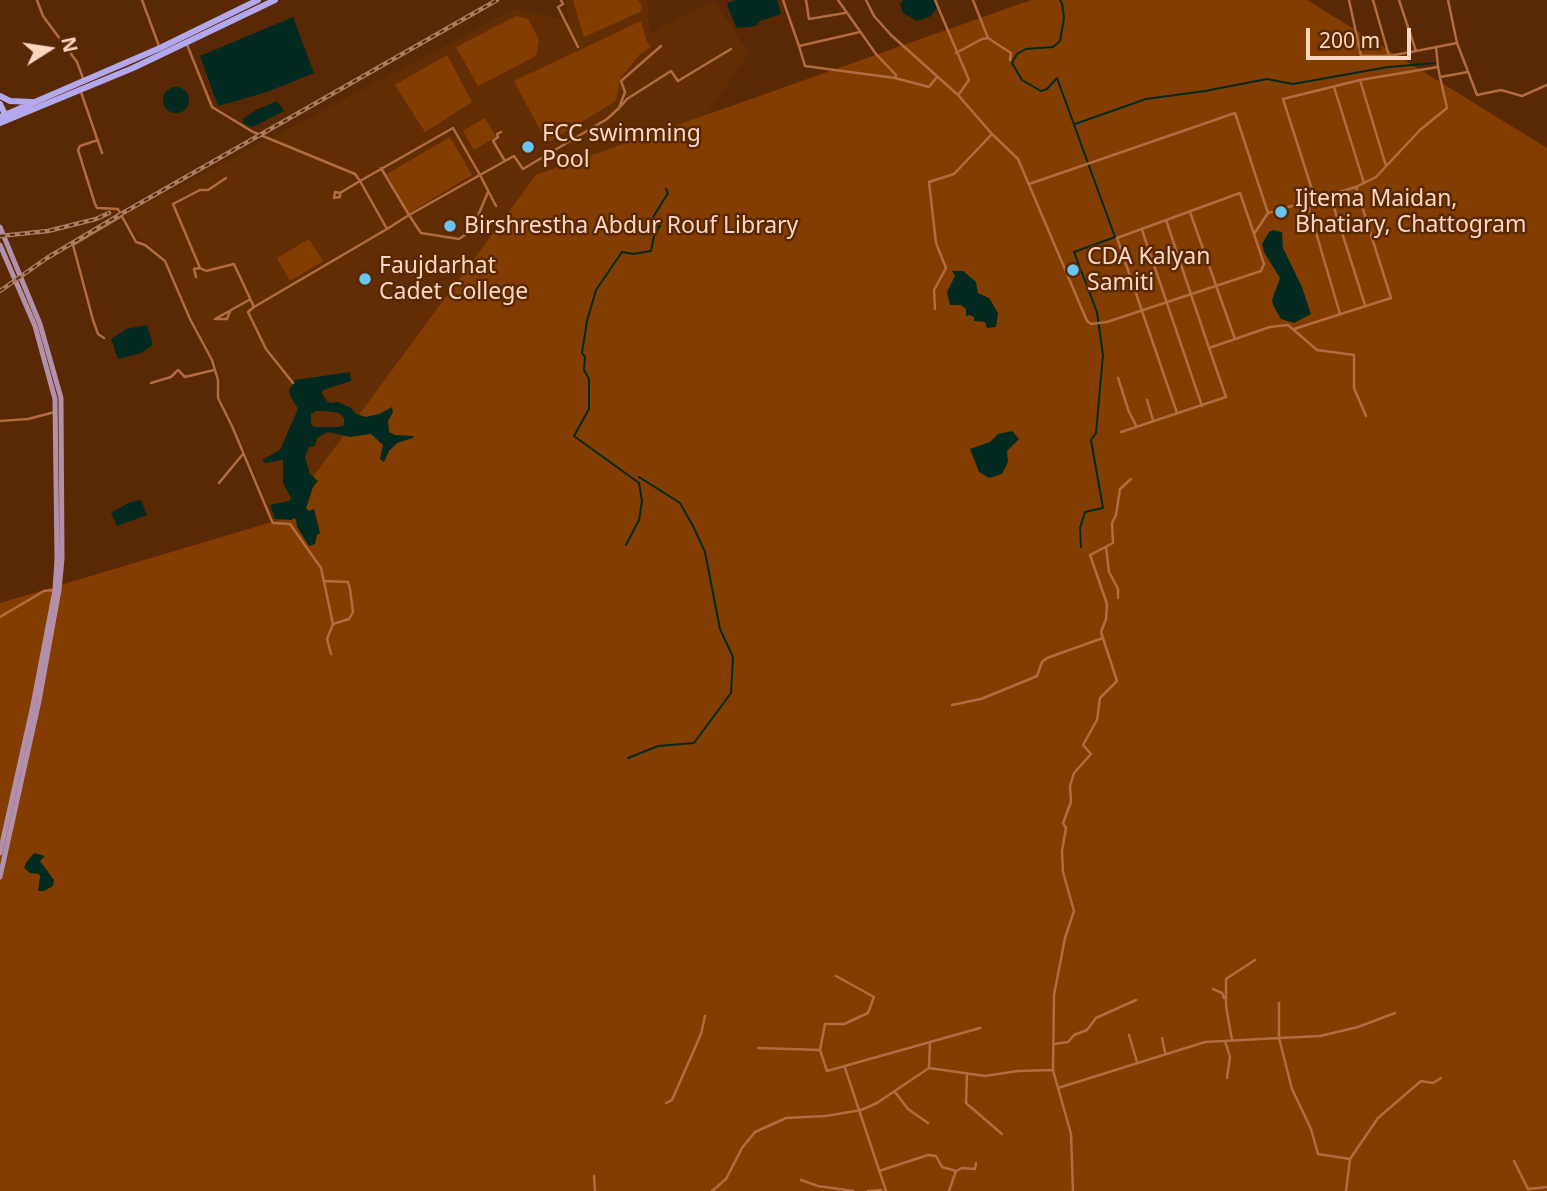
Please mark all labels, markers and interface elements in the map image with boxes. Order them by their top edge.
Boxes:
north arrow [14,14,84,84]
scale bar [1309,14,1414,58]
text: 200 m [1319,26,1380,54]
text: N [55,34,84,55]
place label: FCC swimming Pool [542,120,701,174]
marker: FCC swimming Pool [520,139,536,155]
place label: Ijtema Maidan, Bhatiary, Chattogram [1295,185,1526,239]
marker: Ijtema Maidan, Bhatiary, Chattogram [1273,204,1289,220]
place label: Birshrestha Abdur Rouf Library [464,212,798,240]
marker: Birshrestha Abdur Rouf Library [442,218,458,234]
place label: CDA Kalyan Samiti [1087,243,1210,297]
place label: Faujdarhat Cadet College [379,252,528,306]
marker: CDA Kalyan Samiti [1065,262,1081,278]
marker: Faujdarhat Cadet College [357,271,373,287]

